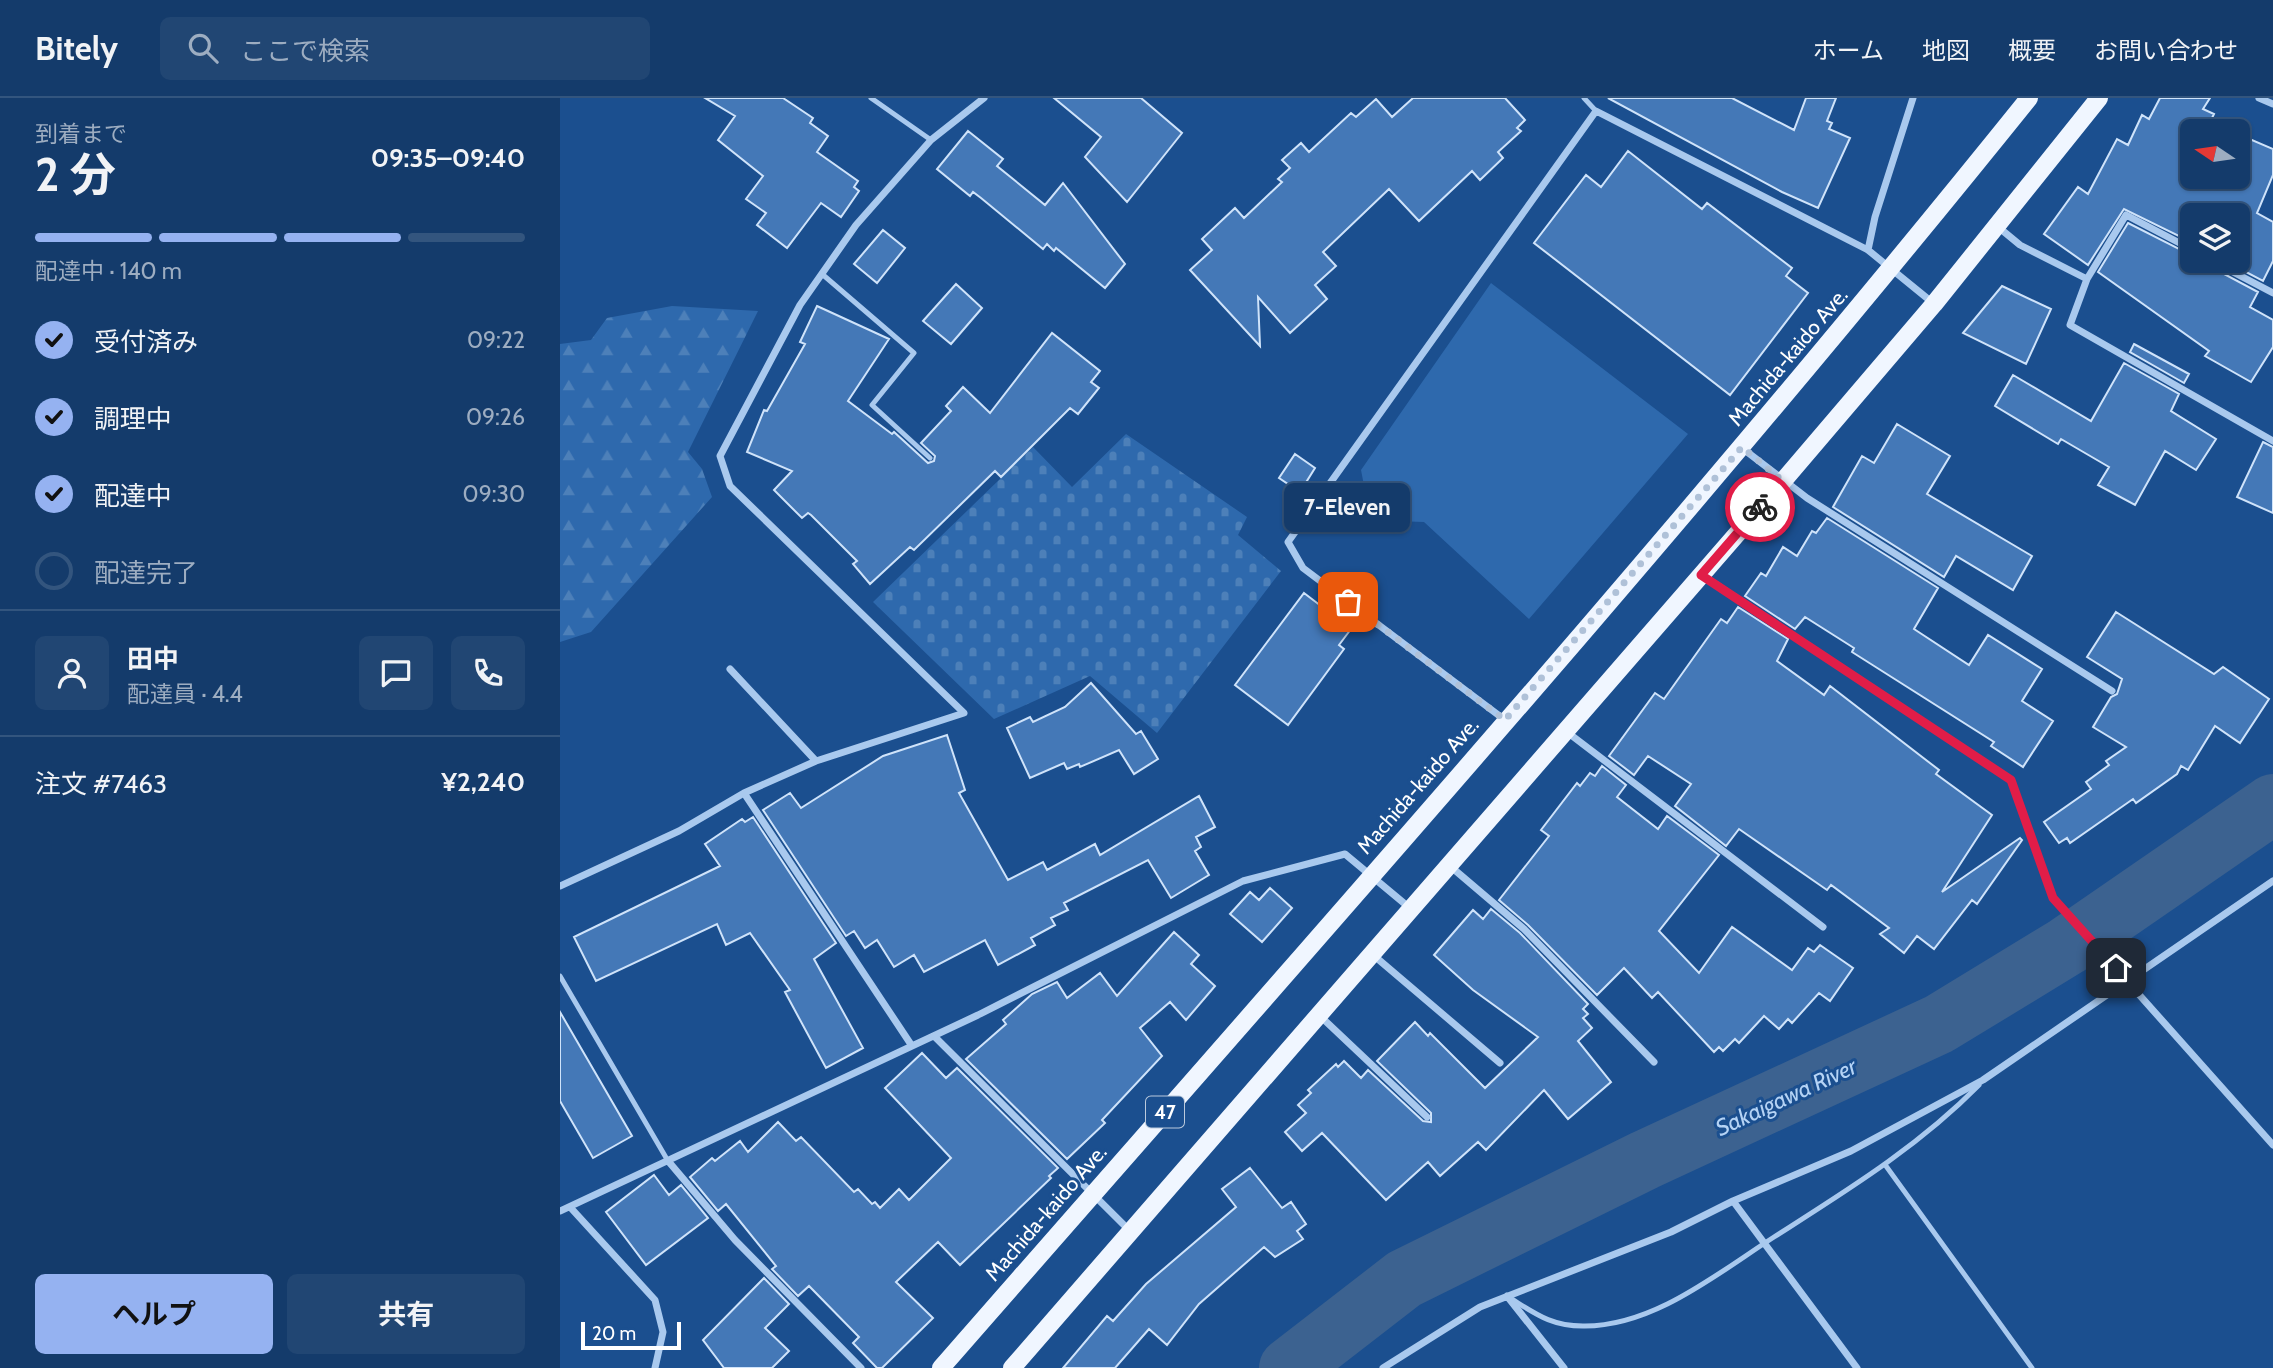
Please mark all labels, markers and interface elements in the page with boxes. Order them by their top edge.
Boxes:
search box [160,17,650,80]
text: Bitely [35,28,118,68]
icon: search [184,29,222,67]
text: ここで検索 [240,35,370,67]
text: ホーム [1813,36,1884,65]
text: 地図 [1922,36,1970,65]
text: 概要 [2008,36,2056,65]
text: お問い合わせ [2094,36,2238,65]
north arrow [2180,119,2250,189]
map controls [2180,119,2250,273]
text: 到着まで [35,120,127,148]
text: 09:35–09:40 [371,142,525,174]
text: 2 分 [35,147,116,203]
button: layers [2180,203,2250,273]
text: 配達中 · 140 m [35,257,182,285]
street label: Machida-kaido Ave. [1723,283,1853,431]
icon: check [35,321,73,359]
text: 受付済み [94,326,198,358]
text: 09:22 [467,326,525,354]
icon: check [35,398,73,436]
text: 調理中 [94,403,172,435]
text: 09:26 [466,403,525,431]
courier [1725,472,1795,542]
icon: check [35,475,73,513]
text: 配達中 [94,480,172,512]
text: 09:30 [463,480,525,508]
callout: 7-Eleven [1285,483,1411,532]
icon: bike [1741,488,1779,526]
text: 7-Eleven [1303,493,1391,521]
text: 配達完了 [94,557,198,589]
pin [1318,572,1378,632]
icon: bag [1329,583,1367,621]
button: person [35,636,109,710]
button: chat [359,636,433,710]
button: phone [451,636,525,710]
text: 田中 [127,643,179,675]
text: 配達員 · 4.4 [127,680,243,708]
street label: Machida-kaido Ave. [1352,712,1484,859]
text: ¥2,240 [441,766,525,798]
text: 注文 #7463 [35,768,167,800]
pin [2086,938,2146,998]
icon: home [2097,949,2135,987]
water label: Sakaigawa River [1711,1052,1862,1142]
road number: 47 [1146,1096,1184,1128]
street label: Machida-kaido Ave. [980,1139,1112,1286]
button: ヘルプ [35,1274,273,1354]
button: 共有 [287,1274,525,1354]
scale bar [581,1319,681,1351]
text: 20 m [592,1322,636,1345]

